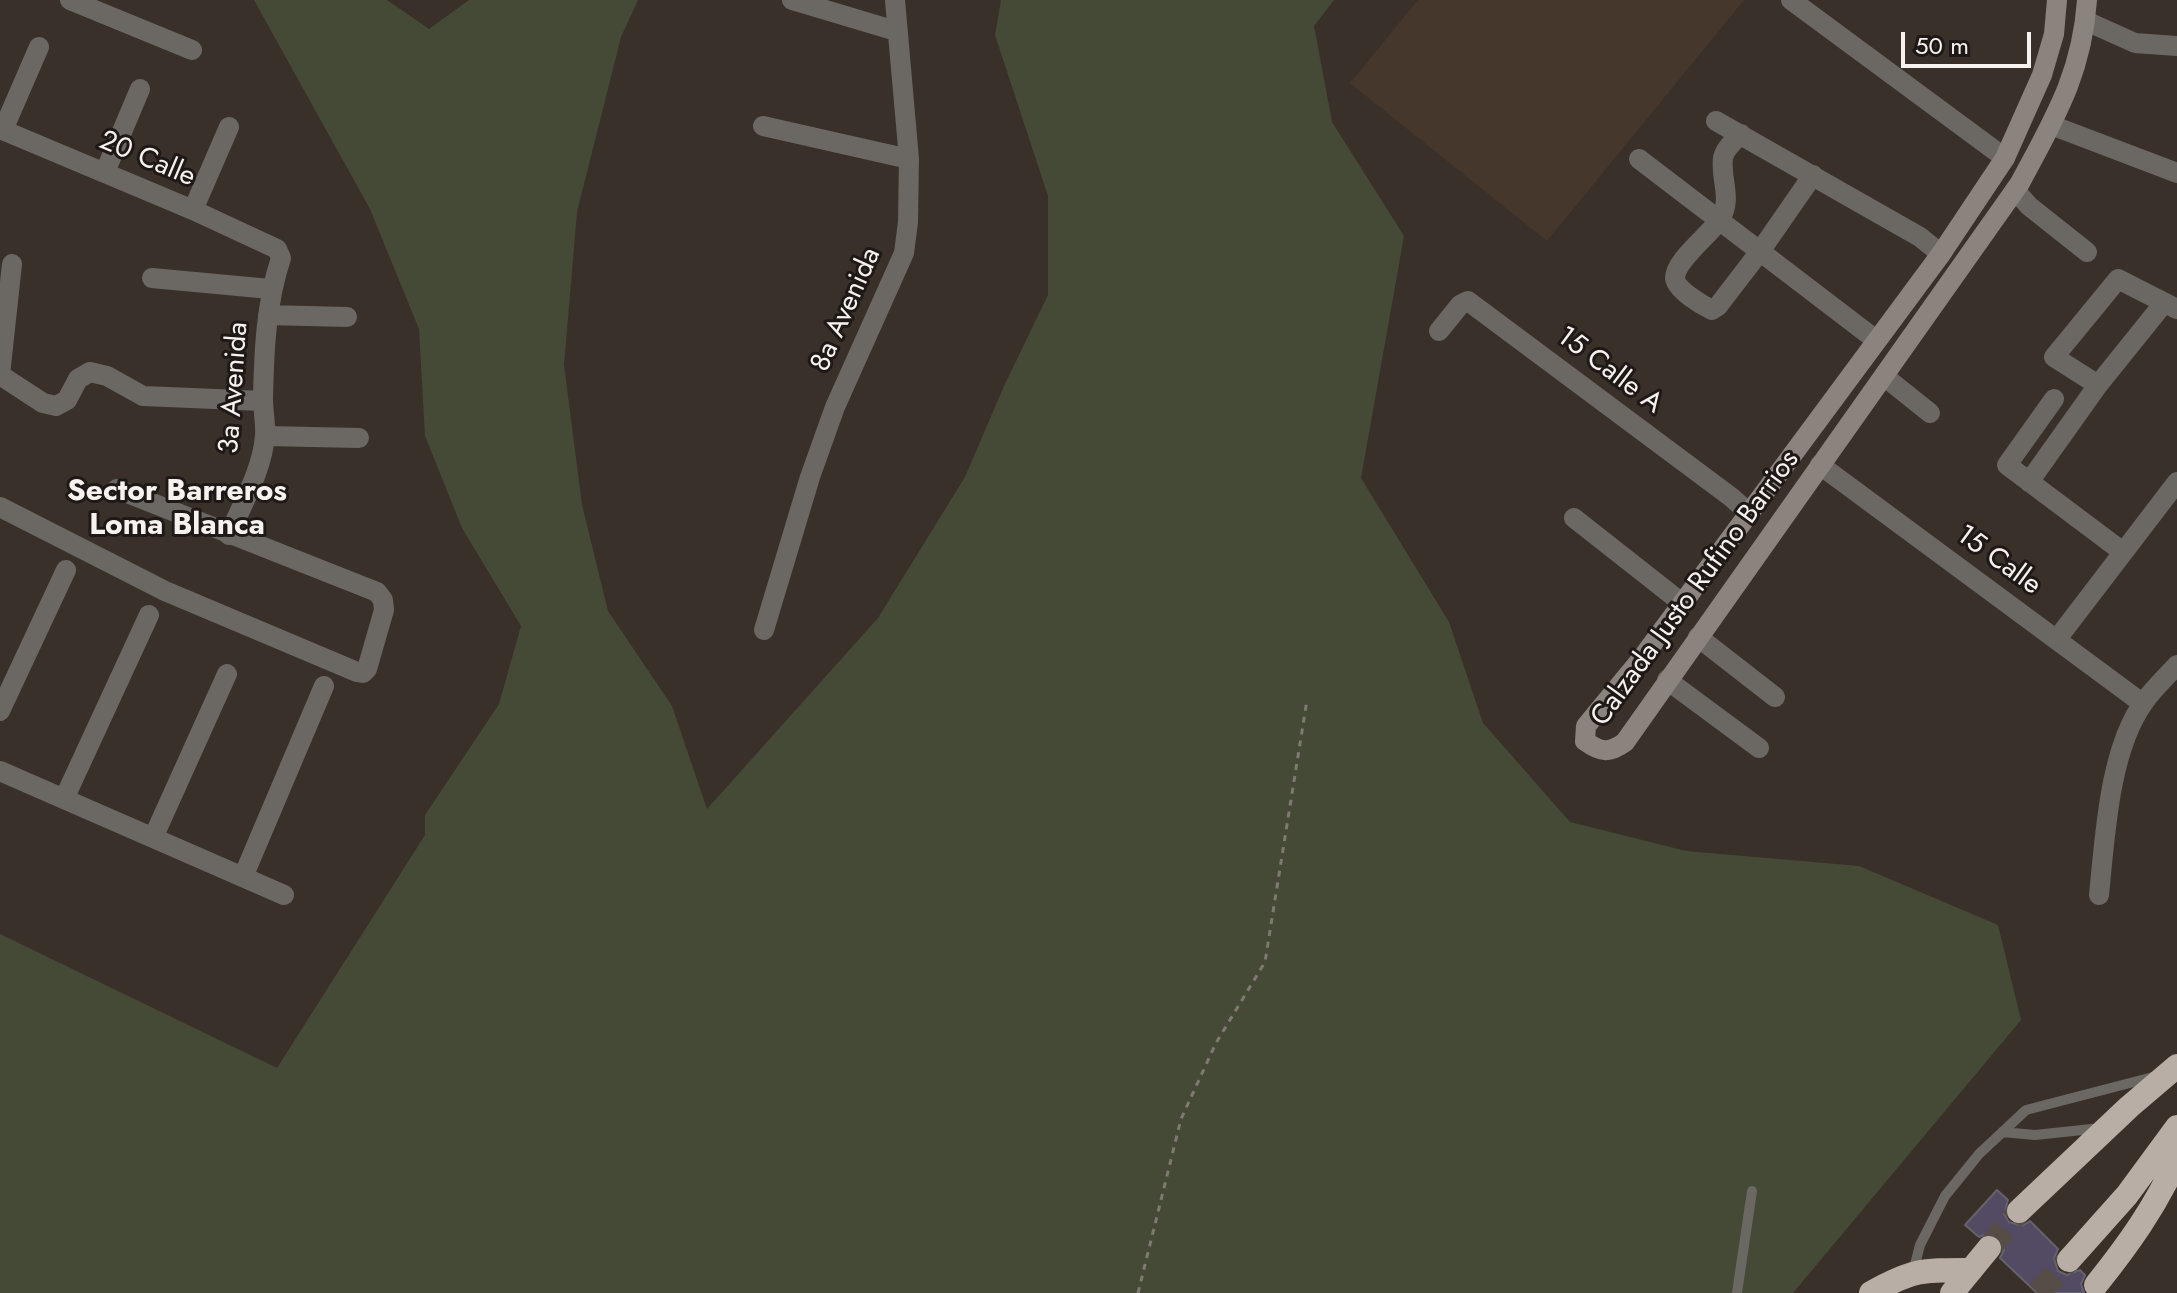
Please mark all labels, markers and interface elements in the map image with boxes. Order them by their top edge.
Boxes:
scale bar [1905,16,2035,66]
text: 50 m [1915,28,1969,63]
street label: 20 Calle [94,125,200,195]
street label: 8a Avenida [805,243,889,377]
street label: 15 Calle A [1550,320,1668,422]
street label: 3a Avenida [214,321,256,455]
street label: Calzada Justo Rufino Barrios [1585,445,1807,733]
district label: Sector Barreros Loma Blanca [67,475,287,546]
street label: 15 Calle [1949,519,2047,603]

